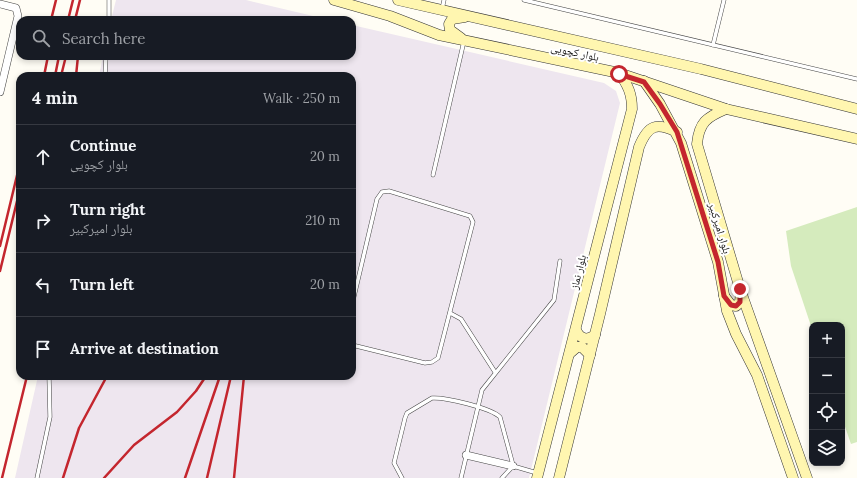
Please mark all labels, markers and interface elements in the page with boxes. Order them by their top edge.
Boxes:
search box [16,16,356,60]
icon: search [30,27,52,49]
text: Search here [62,29,145,48]
street label: بلوار کچویی [550,40,600,64]
route start [610,65,628,83]
text: 4 min [32,87,78,109]
text: Walk · 250 m [263,90,340,107]
text: Continue [70,136,136,155]
icon: ahead [32,146,54,168]
text: 20 m [310,148,340,165]
text: بلوار کچویی [70,156,128,173]
text: Turn right [70,200,146,219]
street label: بلوار امیرکبیر [705,200,734,255]
icon: right [32,210,54,232]
text: 210 m [305,212,340,229]
text: بلوار امیرکبیر [70,220,132,237]
street label: بلوار نماز [567,253,589,292]
icon: left [32,274,54,296]
text: Turn left [70,275,134,294]
text: 20 m [310,276,340,293]
route end [731,280,749,298]
map controls [809,322,845,466]
button: + [809,322,845,358]
icon: arrive [32,338,54,360]
text: Arrive at destination [70,339,219,358]
button: − [809,358,845,394]
button: locate [809,394,845,430]
button: layers [809,430,845,466]

